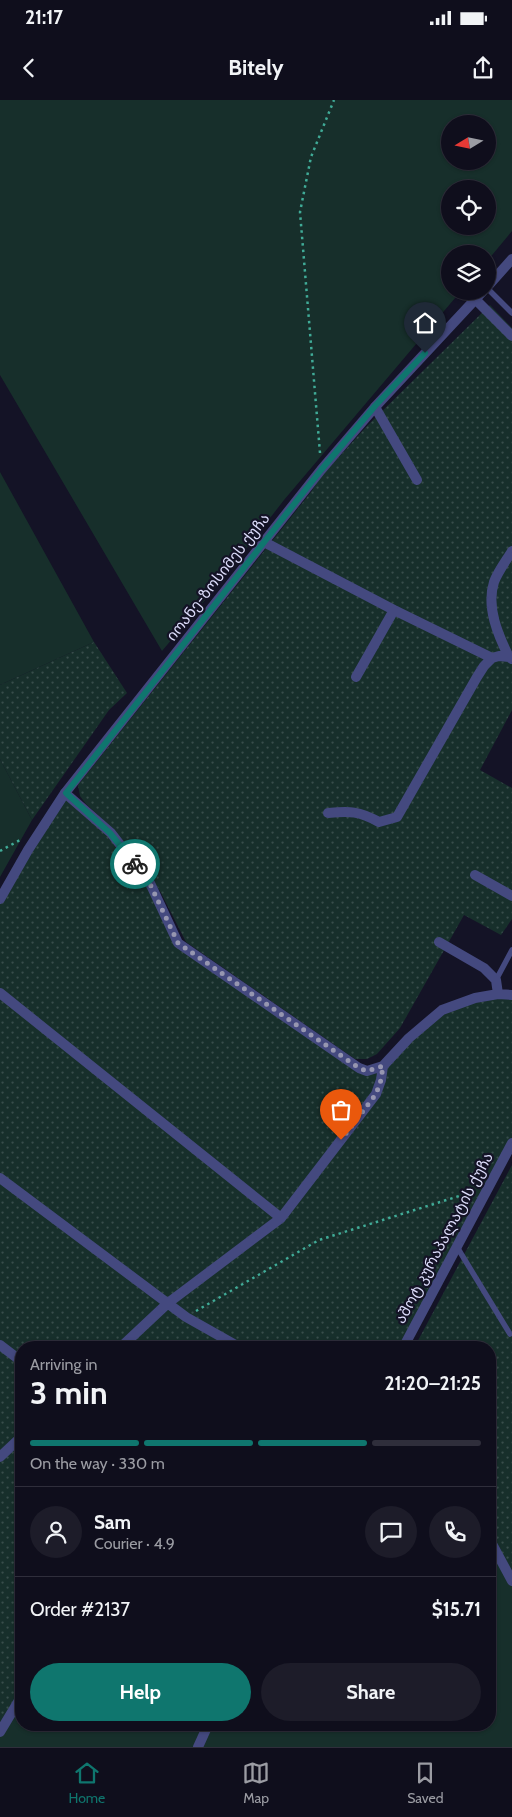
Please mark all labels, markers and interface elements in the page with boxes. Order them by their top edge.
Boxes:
text: 21:17 [25,6,63,29]
icon: back [15,54,43,82]
text: Bitely [228,54,284,81]
icon: share [469,54,497,82]
north arrow [441,115,496,170]
map controls [441,115,496,300]
button: locate [441,180,496,235]
button: layers [441,245,496,300]
pin [404,302,446,353]
icon: home [411,309,439,337]
street label: იოანე-ზოსიმეს ქუჩა [163,510,273,644]
courier [110,839,160,889]
icon: bike [121,850,149,878]
pin [320,1089,362,1140]
icon: bag [327,1096,355,1124]
street label: აშოტ კურაპალატის ქუჩა [391,1149,497,1327]
text: Arriving in [30,1355,97,1374]
text: 21:20–21:25 [384,1372,481,1395]
text: 3 min [30,1373,108,1412]
text: On the way · 330 m [30,1454,165,1473]
button: person [30,1506,82,1558]
button: chat [365,1506,417,1558]
button: phone [429,1506,481,1558]
text: Sam [94,1511,131,1534]
text: Courier · 4.9 [94,1534,175,1553]
text: Order #2137 [30,1598,130,1621]
text: $15.71 [432,1598,481,1621]
button: Help [30,1663,251,1721]
button: Share [261,1663,481,1721]
tab: Home [68,1759,105,1807]
tab: Map [242,1759,270,1807]
tab: Saved [407,1759,444,1807]

